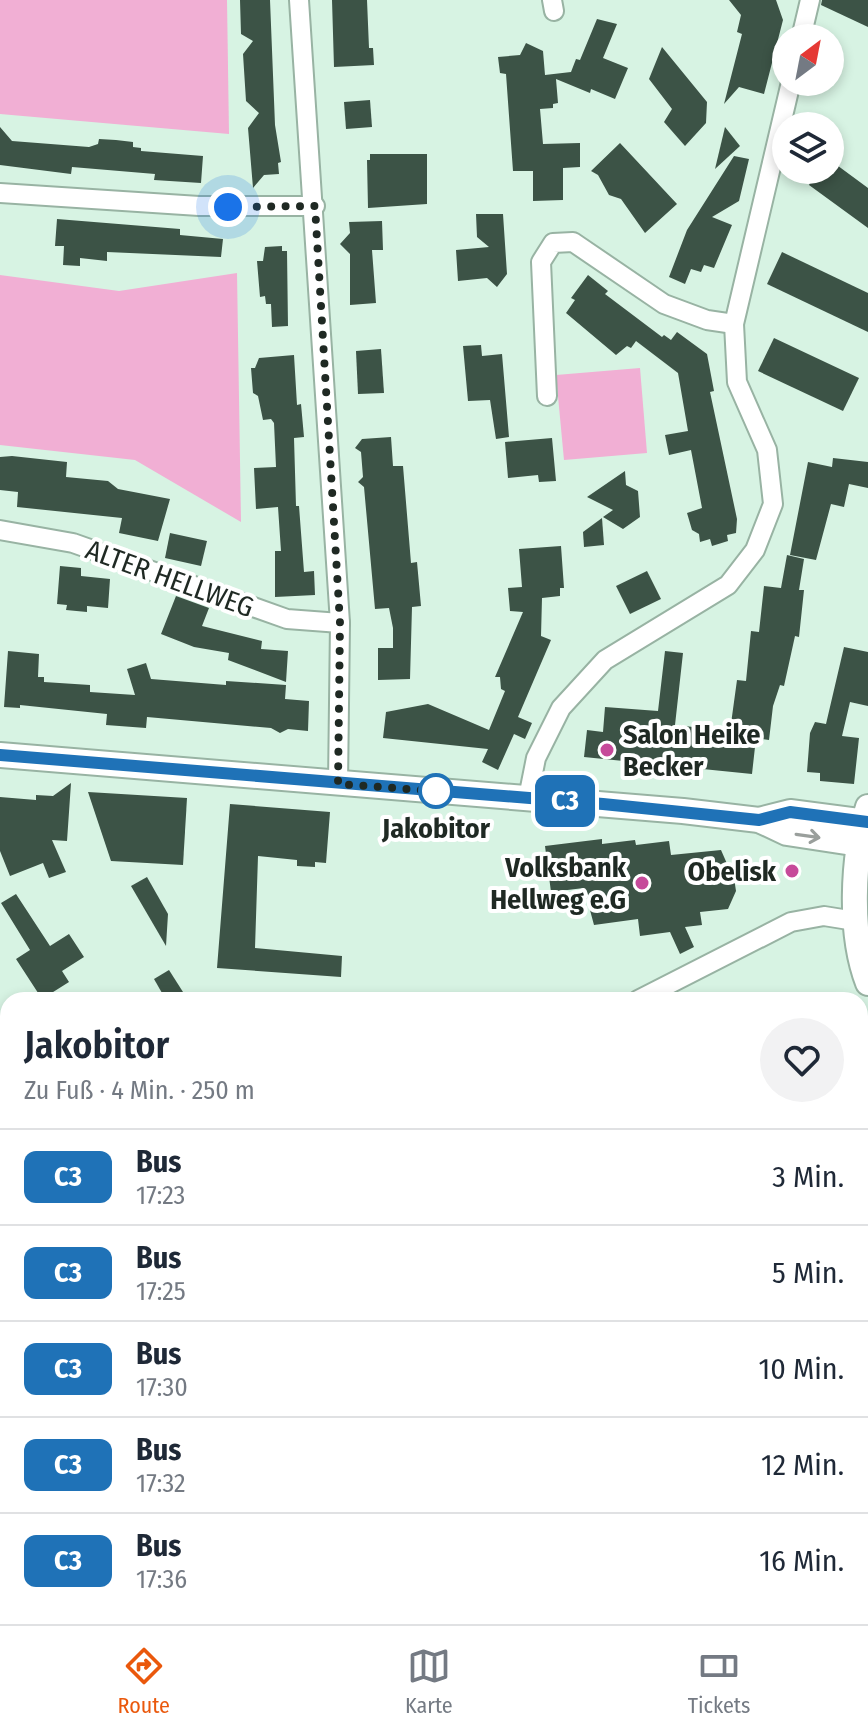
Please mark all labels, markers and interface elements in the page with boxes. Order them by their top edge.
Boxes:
north arrow [772,24,844,96]
map controls [772,24,844,184]
button: layers [772,112,844,184]
your location [208,187,248,227]
street label: ALTER HELLWEG [81,533,258,624]
place label: Salon Heike Becker [623,718,761,783]
marker: Salon Heike Becker [598,741,616,759]
marker: Jakobitor [419,774,453,808]
line badge: C3 [529,775,601,827]
text: C3 [551,784,579,817]
place label: Jakobitor [381,812,491,845]
one-way arrow [795,829,820,844]
place label: Volksbank Hellweg e.G [490,851,627,916]
place label: Obelisk [688,855,777,888]
marker: Obelisk [783,862,801,880]
marker: Volksbank Hellweg e.G [633,874,651,892]
button: heart [760,1018,844,1102]
text: Jakobitor [24,1022,169,1068]
text: Zu Fuß · 4 Min. · 250 m [24,1075,255,1106]
text: Bus [136,1144,181,1180]
text: 3 Min. [772,1159,844,1195]
text: C3 [54,1160,82,1193]
text: 17:23 [136,1180,185,1211]
text: Bus [136,1240,181,1276]
text: 5 Min. [772,1255,844,1291]
text: C3 [54,1256,82,1289]
text: 17:25 [136,1276,186,1307]
text: Bus [136,1336,181,1372]
text: 10 Min. [759,1351,844,1387]
text: C3 [54,1352,82,1385]
text: 17:30 [136,1372,188,1403]
text: Bus [136,1432,181,1468]
text: 12 Min. [761,1447,844,1483]
text: C3 [54,1448,82,1481]
text: 17:32 [136,1468,185,1499]
text: Bus [136,1528,181,1564]
text: 16 Min. [759,1543,844,1579]
text: C3 [54,1544,82,1577]
text: 17:36 [136,1564,187,1595]
tab: Route [118,1644,170,1719]
tab: Karte [405,1644,453,1719]
tab: Tickets [688,1644,750,1719]

